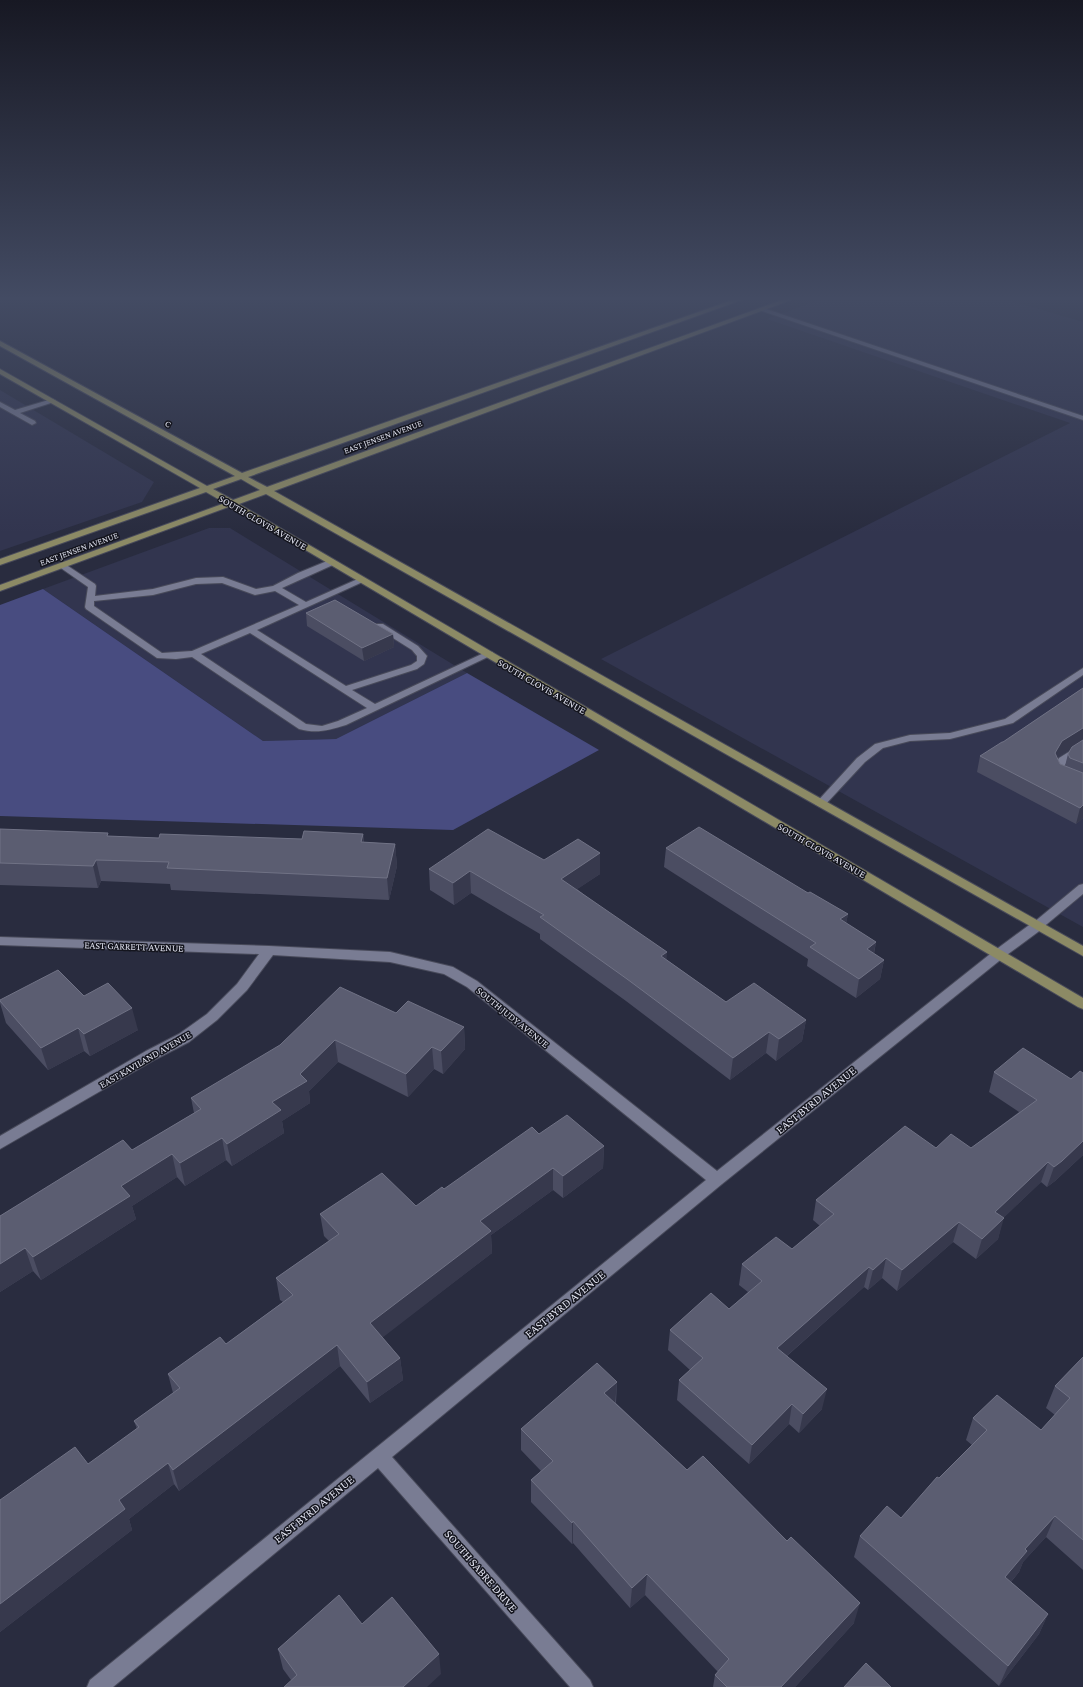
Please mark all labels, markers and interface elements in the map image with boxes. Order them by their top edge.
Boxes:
street label: C [163,418,173,430]
street label: EAST JENSEN AVENUE [342,418,424,456]
street label: SOUTH CLOVIS AVENUE [217,493,309,552]
street label: EAST JENSEN AVENUE [38,530,120,568]
street label: SOUTH CLOVIS AVENUE [496,657,588,716]
street label: SOUTH CLOVIS AVENUE [776,821,868,880]
street label: EAST GARRETT AVENUE [84,939,184,954]
street label: SOUTH JUDY AVENUE [474,985,552,1050]
street label: EAST KAVILAND AVENUE [98,1028,193,1090]
street label: EAST BYRD AVENUE [773,1063,859,1137]
street label: EAST BYRD AVENUE [522,1267,608,1341]
street label: EAST BYRD AVENUE [271,1472,357,1546]
street label: SOUTH SABRE DRIVE [442,1527,521,1615]

